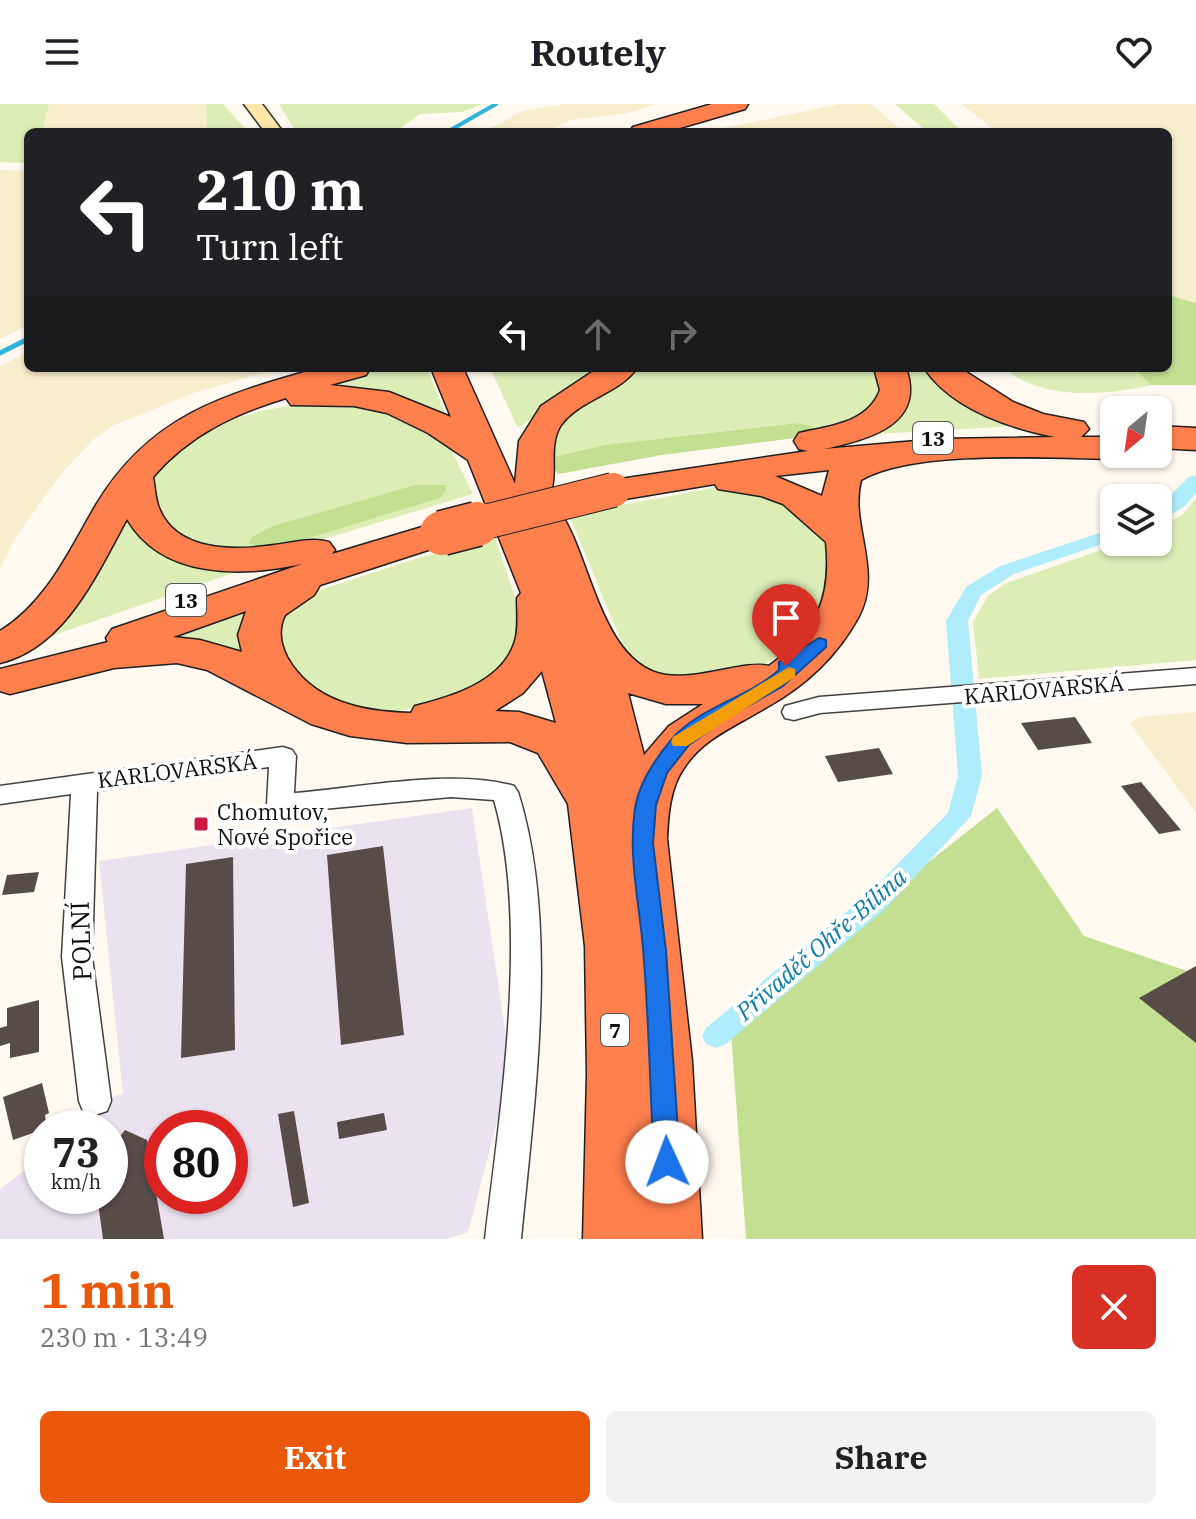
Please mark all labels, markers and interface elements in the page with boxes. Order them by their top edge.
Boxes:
text: Routely [530,29,666,76]
icon: menu [40,30,84,74]
icon: heart [1112,30,1156,74]
text: 210 m [196,153,364,225]
icon: left [64,160,168,264]
text: Turn left [196,223,343,270]
icon: left [492,312,536,356]
icon: ahead [576,312,620,356]
icon: right [660,312,704,356]
north arrow [1100,396,1172,468]
map controls [1100,396,1172,556]
road number: 13 [913,422,953,454]
button: layers [1100,484,1172,556]
road number: 13 [166,584,206,616]
pin [752,584,820,666]
icon: arrive [764,596,808,640]
street label: KARLOVARSKÁ [963,668,1125,710]
street label: KARLOVARSKÁ [96,746,258,794]
place label: Chomutov, Nové Spořice [217,797,353,851]
marker: Chomutov, Nové Spořice [192,815,210,833]
water label: Přivaděč Ohře-Bílina [728,861,913,1028]
street label: POLNÍ [62,901,98,981]
road number: 7 [601,1014,629,1046]
speed limit sign: 80 [144,1110,248,1214]
position arrow [625,1120,709,1204]
text: 73 [52,1126,100,1178]
text: km/h [51,1168,101,1195]
text: 1 min [40,1259,174,1321]
button: close [1072,1265,1156,1349]
text: 230 m · 13:49 [40,1320,208,1354]
button: Exit [40,1411,590,1503]
button: Share [606,1411,1156,1503]

